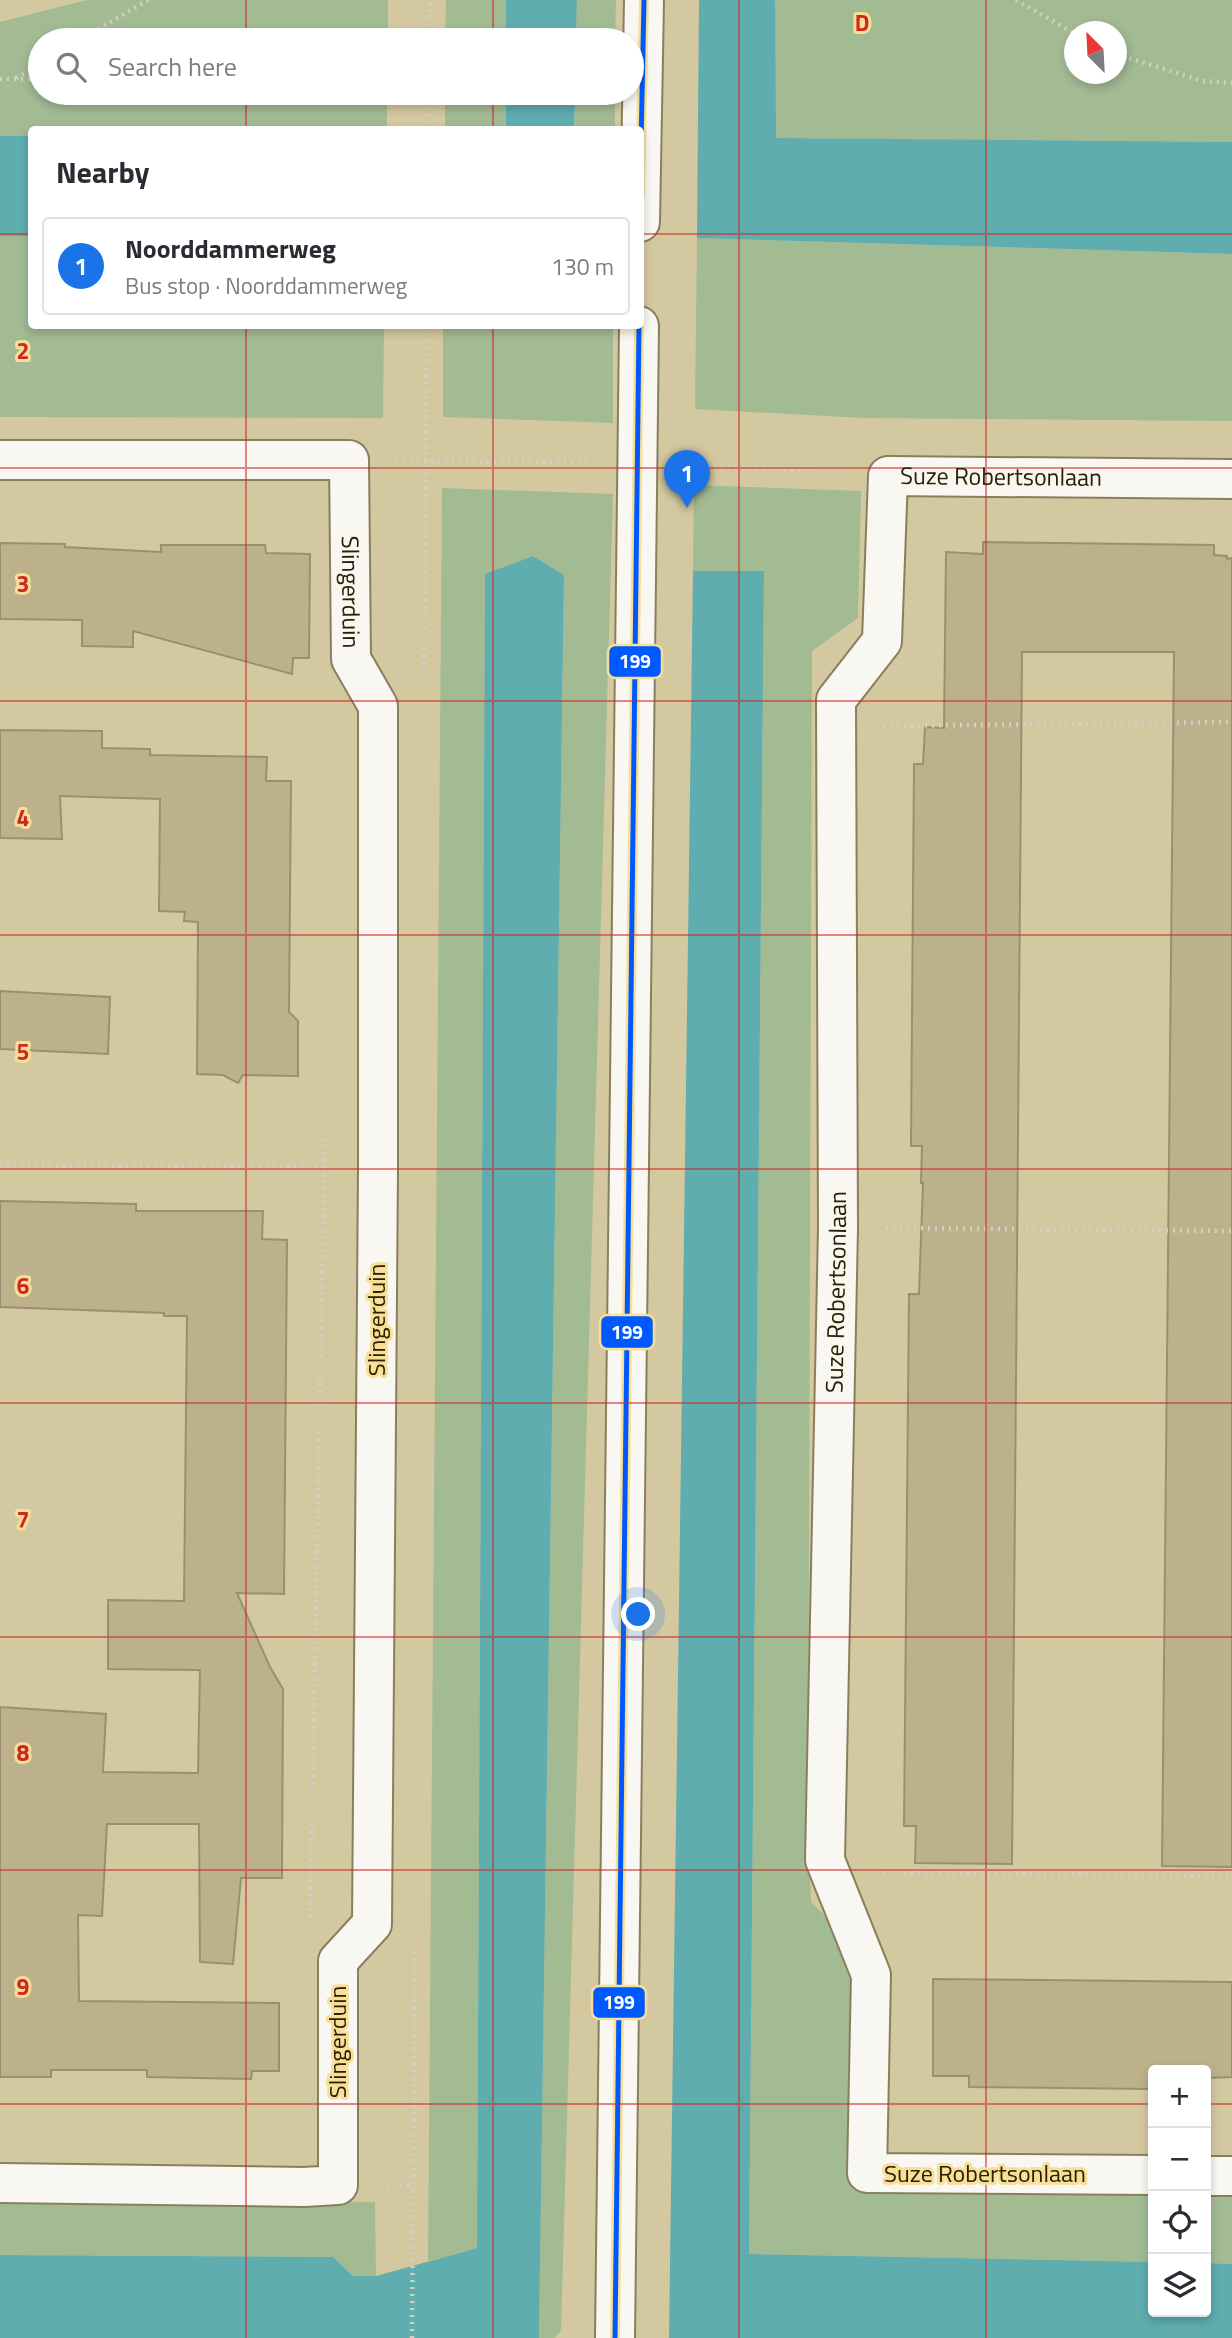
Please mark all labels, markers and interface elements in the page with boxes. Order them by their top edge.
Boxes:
text: D [855,5,869,40]
north arrow [1064,21,1127,84]
search box [28,28,644,105]
text: Search here [108,47,237,86]
icon: search [52,48,90,86]
text: Nearby [56,149,149,195]
text: Noorddammerweg [125,229,336,268]
text: 1 [75,249,87,284]
text: 130 m [551,249,614,284]
text: Bus stop · Noorddammerweg [125,268,407,303]
text: 2 [17,333,29,368]
pin: 1 [664,450,710,508]
street label: Suze Robertsonlaan [900,457,1102,495]
street label: Slingerduin [333,535,370,649]
text: 3 [17,566,29,601]
line badge: 199 [608,645,662,678]
text: 199 [619,646,651,675]
text: 4 [17,800,29,835]
text: 5 [17,1034,29,1069]
street label: Suze Robertsonlaan [816,1191,855,1393]
street label: Slingerduin [358,1264,394,1376]
text: 6 [17,1268,30,1303]
line badge: 199 [600,1315,654,1349]
text: 199 [611,1317,643,1346]
text: 7 [17,1502,29,1537]
your location [621,1597,655,1631]
text: 8 [17,1735,30,1770]
text: 9 [17,1969,30,2004]
street label: Slingerduin [319,1986,355,2098]
line badge: 199 [592,1986,646,2019]
text: 199 [603,1987,635,2016]
map controls [1148,2065,1211,2317]
button: + [1148,2065,1211,2128]
button: − [1148,2128,1211,2191]
street label: Suze Robertsonlaan [884,2155,1086,2191]
button: locate [1148,2191,1211,2254]
button: layers [1148,2254,1211,2317]

